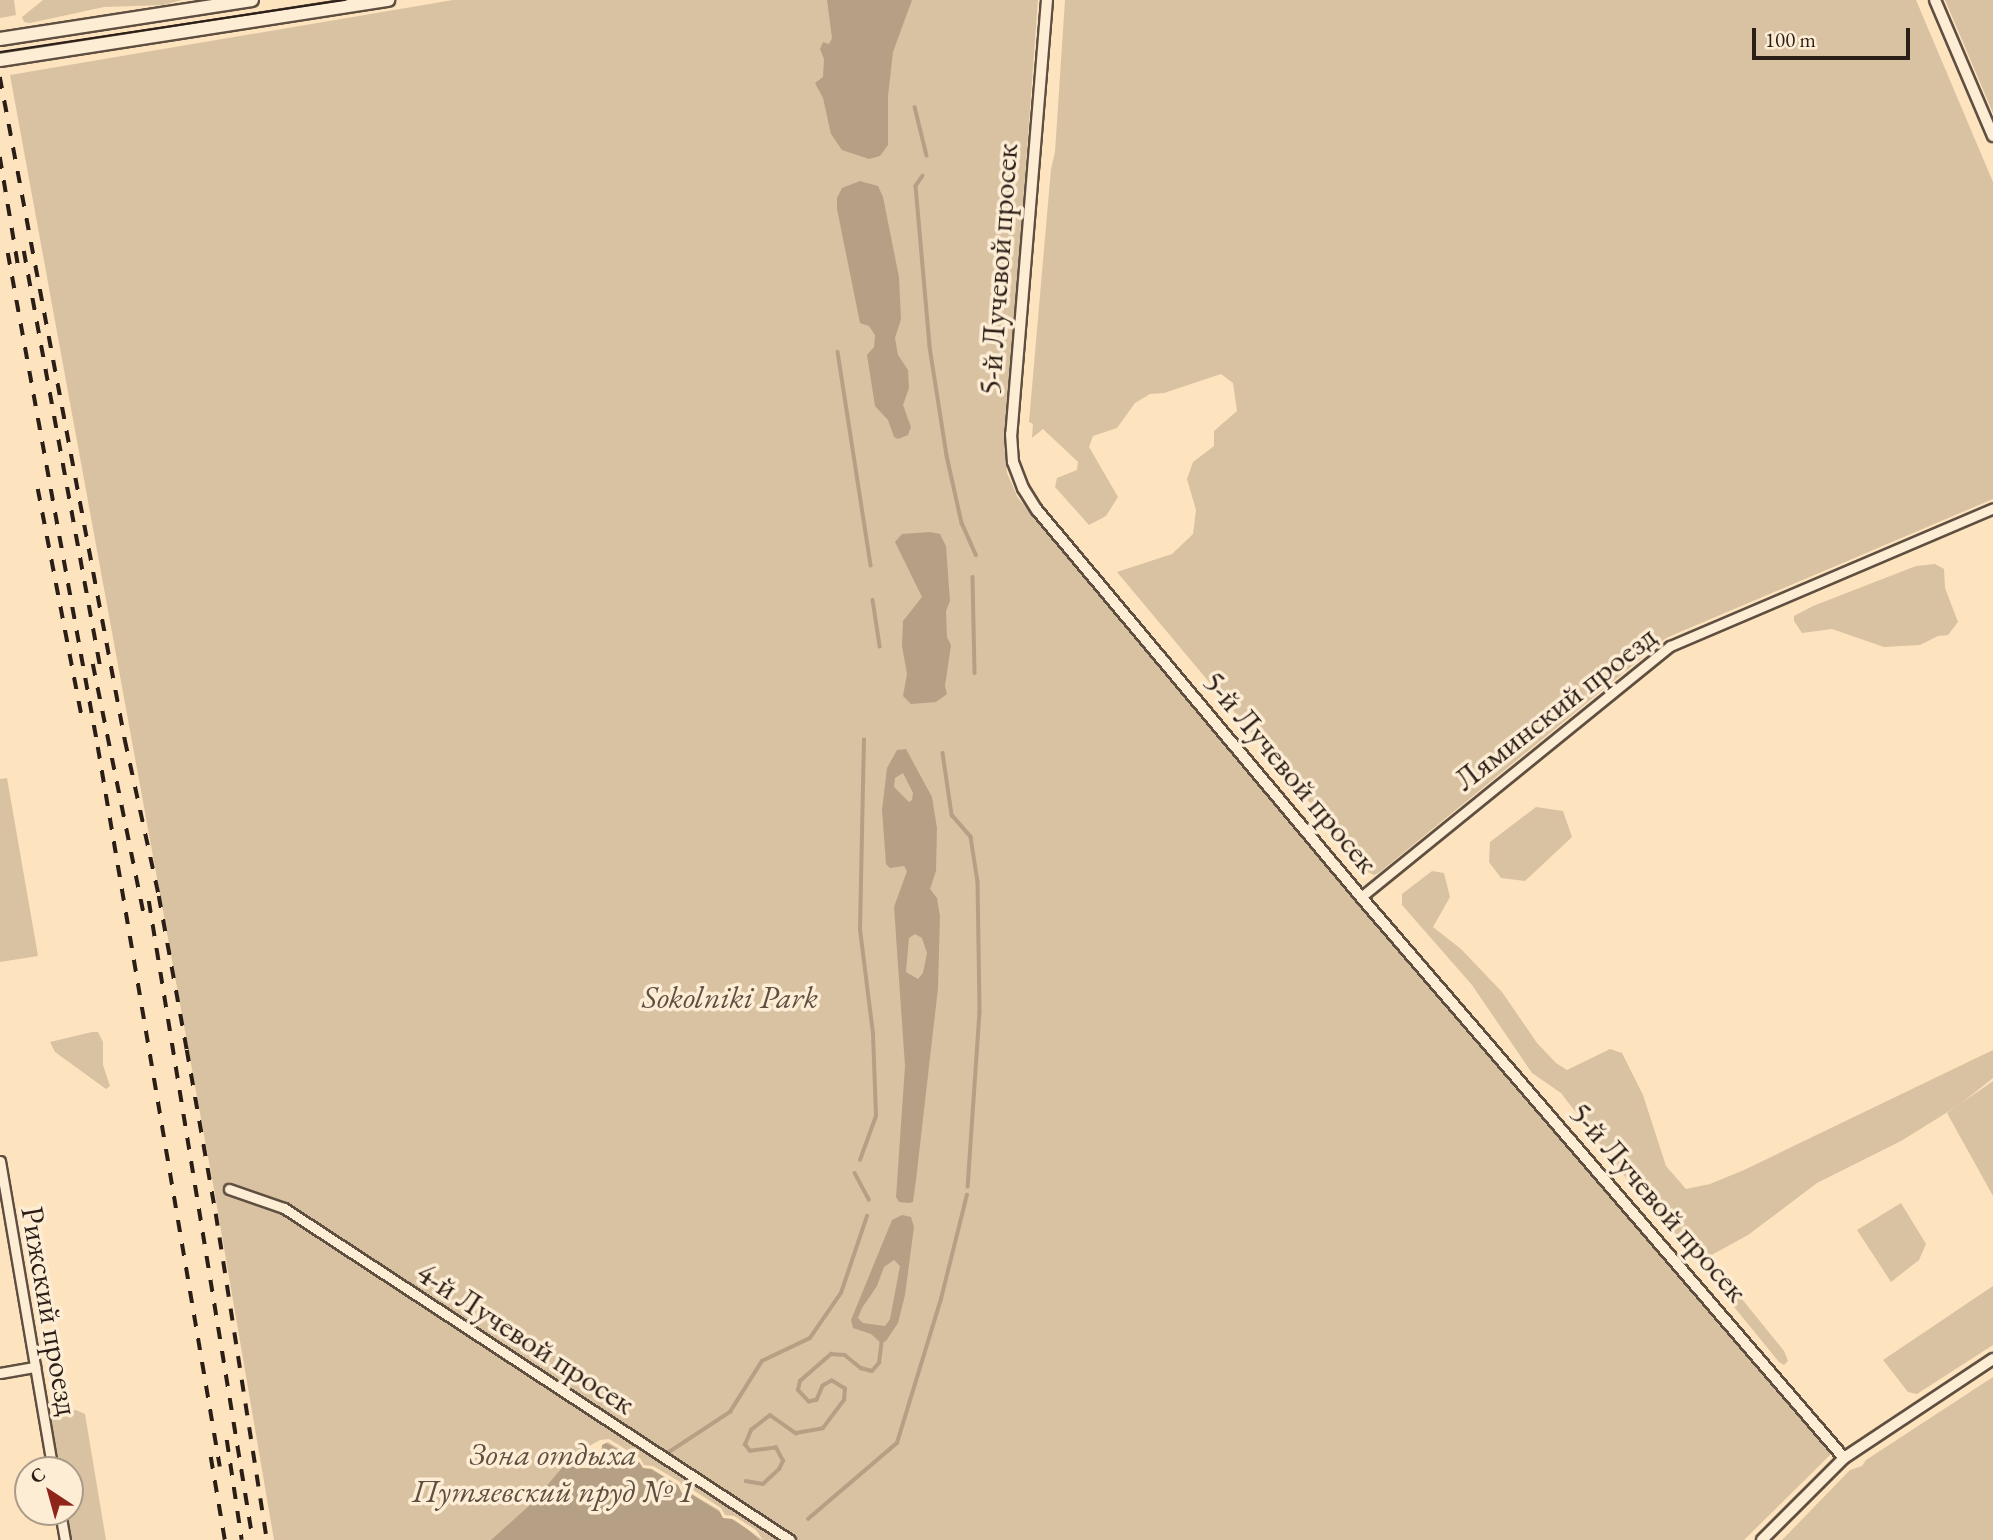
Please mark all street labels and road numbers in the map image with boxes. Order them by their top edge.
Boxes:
street label: 5-й Лучевой просек [970,142,1026,396]
street label: Ляминский проезд [1446,617,1664,799]
street label: 5-й Лучевой просек [1195,663,1387,881]
street label: 5-й Лучевой просек [1562,1094,1756,1310]
street label: Рижский проезд [13,1203,87,1419]
street label: 4-й Лучевой просек [410,1253,642,1423]

